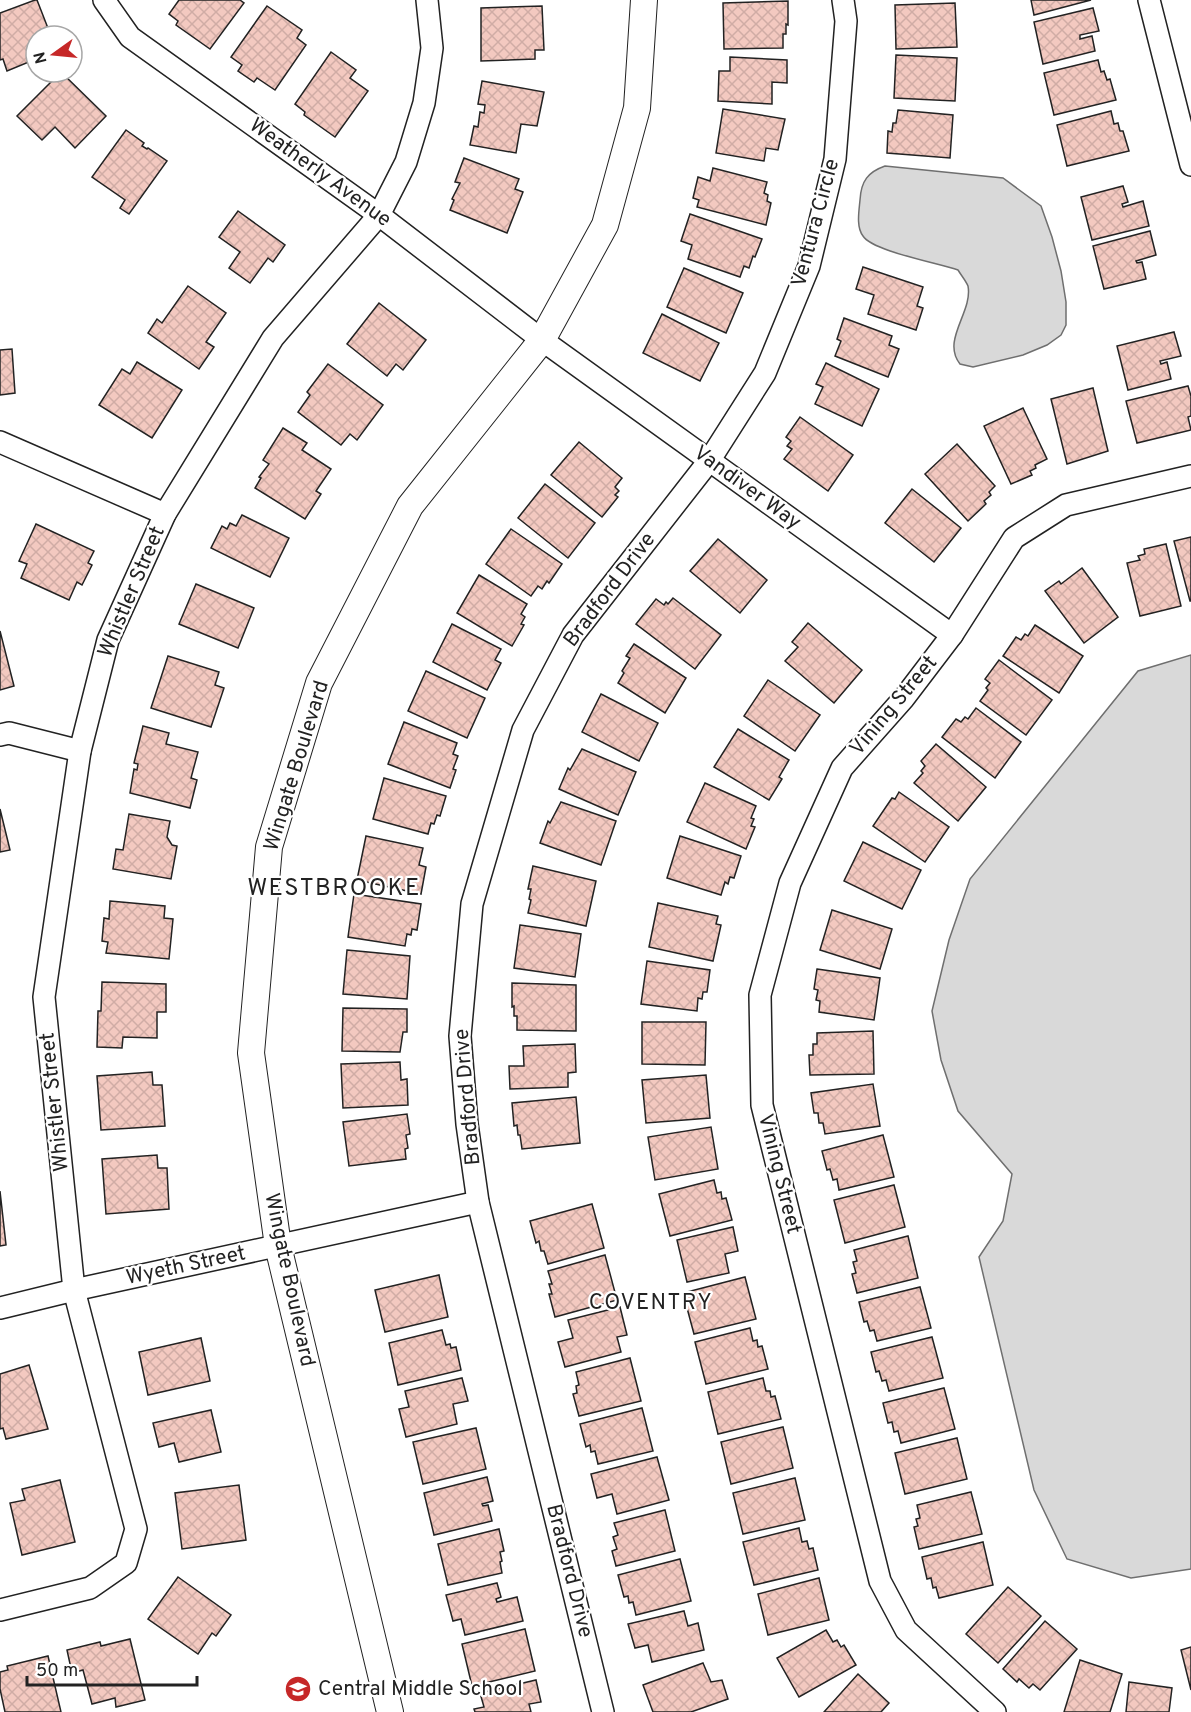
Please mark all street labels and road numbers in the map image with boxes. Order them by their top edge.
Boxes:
street label: Weatherly Avenue [244,112,396,234]
street label: Ventura Circle [786,156,846,290]
street label: Vandiver Way [688,440,806,536]
street label: Whistler Street [92,522,172,662]
street label: Bradford Drive [558,527,662,653]
street label: Vining Street [844,650,944,762]
street label: Wingate Boulevard [258,678,336,854]
street label: Bradford Drive [449,1028,487,1166]
street label: Whistler Street [34,1031,76,1173]
street label: Vining Street [751,1111,807,1237]
street label: Wingate Boulevard [257,1191,321,1369]
street label: Wyeth Street [124,1240,248,1292]
street label: Bradford Drive [539,1501,599,1641]

